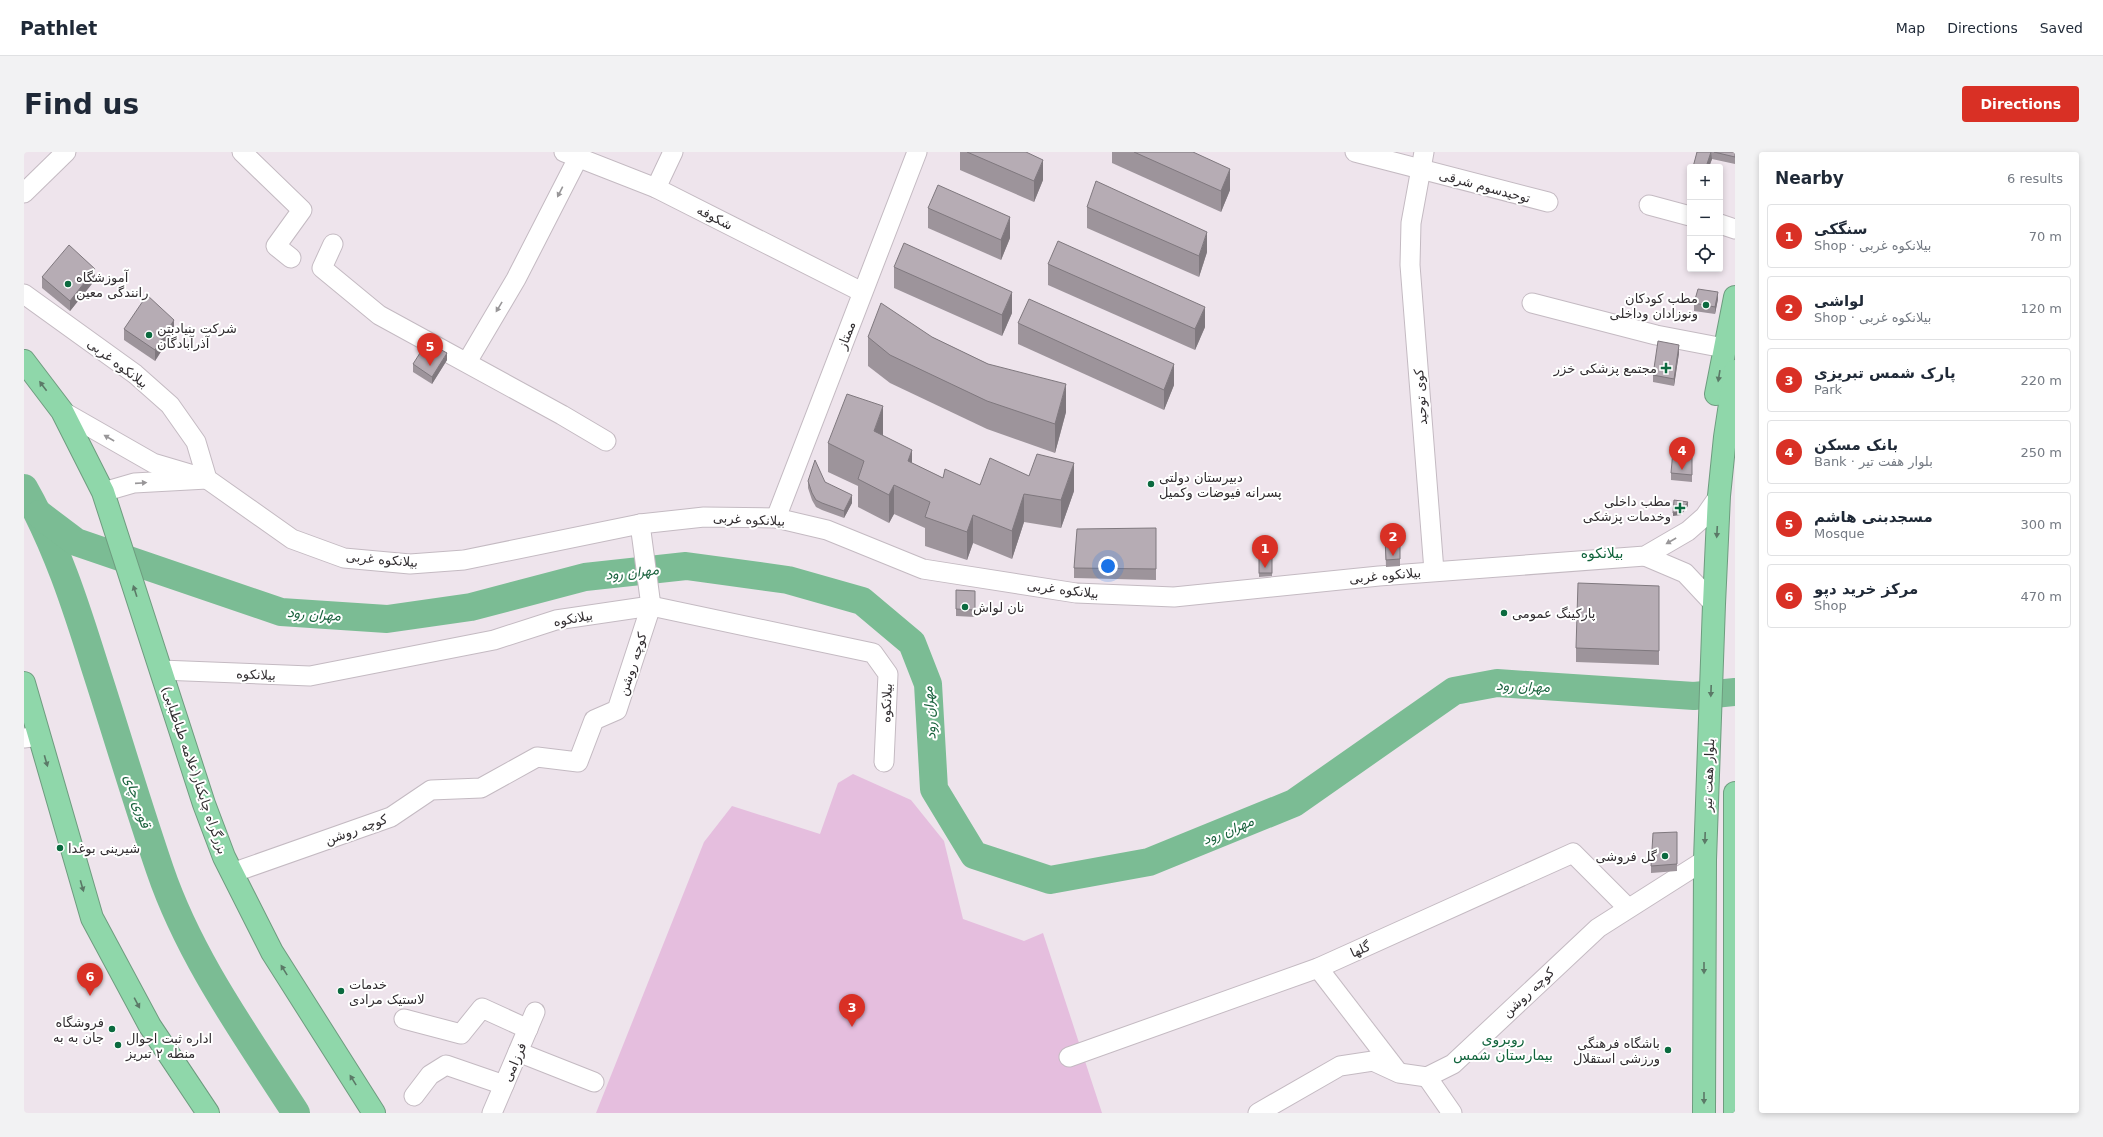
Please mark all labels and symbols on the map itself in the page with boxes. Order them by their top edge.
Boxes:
street label: توحیدسوم شرقی [1437,167,1533,207]
one-way arrow [557,186,563,198]
street label: شکوفه [694,202,735,234]
place label: آموزشگاه رانندگی معین [76,269,148,301]
marker: آموزشگاه رانندگی معین [63,279,73,289]
place label: مطب کودکان ونوزادان وداخلی [1610,291,1698,322]
marker: مطب کودکان ونوزادان وداخلی [1701,300,1711,310]
one-way arrow [496,301,503,313]
street label: ممتاز [834,319,860,353]
place label: شرکت بنیادبتن آذرآبادگان [157,321,237,352]
marker: شرکت بنیادبتن آذرآبادگان [144,330,154,340]
pin: 5 [417,333,443,366]
street label: بیلانکوه غربی [84,336,151,392]
place label: مجتمع پزشکی خزر [1553,361,1657,377]
marker: مجتمع پزشکی خزر [1660,362,1672,374]
street label: کوی توحید [1411,367,1431,426]
one-way arrow [1716,370,1722,382]
one-way arrow [38,380,47,391]
one-way arrow [104,435,115,442]
pin: 4 [1669,437,1695,470]
place label: دبیرستان دولتی پسرانه فیوضات وکمیل [1159,470,1282,501]
one-way arrow [135,479,147,486]
marker: دبیرستان دولتی پسرانه فیوضات وکمیل [1146,479,1156,489]
place label: مطب داخلی وخدمات پزشکی [1583,494,1671,525]
marker: مطب داخلی وخدمات پزشکی [1674,502,1686,514]
street label: بیلانکوه غربی [712,510,785,530]
pin: 2 [1380,523,1406,556]
one-way arrow [1714,526,1720,539]
pin: 1 [1252,535,1278,568]
one-way arrow [1665,538,1677,545]
district label: بیلانکوه [1581,545,1623,562]
street label: بیلانکوه غربی [345,549,419,571]
your location [1098,556,1118,576]
water label: مهران رود [605,561,660,584]
street label: بیلانکوه غربی [1348,565,1422,587]
street label: بیلانکوه غربی [1026,578,1100,602]
one-way arrow [132,585,138,597]
place label: نان لواش [973,600,1024,616]
marker: نان لواش [960,602,970,612]
water label: مهران رود [287,604,342,625]
place label: پارکینگ عمومی [1512,606,1596,622]
street label: بیلانکوه [552,608,594,630]
marker: پارکینگ عمومی [1499,608,1509,618]
street label: کوچه روشن [615,630,651,698]
street label: بیلانکوه [236,666,276,684]
water label: مهران رود [1496,677,1551,696]
street label: بیلانکوه [878,683,896,723]
street label: بزرگراه چایکنار(علامه طباطبایی) [158,684,230,856]
water label: مهران رود [919,685,940,740]
one-way arrow [1708,685,1714,698]
street label: بلوار هفت تیر [1700,738,1718,813]
one-way arrow [44,754,50,767]
water label: قوری چای [120,773,155,832]
street label: کوچه روشن [323,811,391,849]
water label: مهران رود [1200,812,1257,848]
one-way arrow [1702,832,1709,844]
place label: شیرینی بوغدا [68,841,140,857]
marker: شیرینی بوغدا [55,843,65,853]
place label: گل فروشی [1595,849,1658,865]
marker: گل فروشی [1660,851,1670,861]
one-way arrow [79,880,85,892]
street label: گلها [1348,938,1374,961]
one-way arrow [1701,962,1707,975]
pin: 6 [77,963,103,996]
street label: کوچه روشن [1499,964,1559,1021]
one-way arrow [280,965,288,975]
place label: خدمات لاستیک مرادی [349,977,425,1008]
marker: خدمات لاستیک مرادی [336,986,346,996]
pin: 3 [839,994,865,1027]
one-way arrow [134,997,141,1009]
place label: فروشگاه جان به به [53,1015,104,1045]
marker: فروشگاه جان به به [107,1024,117,1034]
place label: اداره ثبت احوال منطه ۲ تبریز [125,1031,212,1062]
district label: روبروی بیمارستان شمس [1453,1031,1553,1064]
place label: باشگاه فرهنگی ورزشی استقلال [1573,1036,1660,1067]
marker: اداره ثبت احوال منطه ۲ تبریز [113,1040,123,1050]
street label: فرزامی [500,1040,530,1084]
marker: باشگاه فرهنگی ورزشی استقلال [1663,1045,1673,1055]
one-way arrow [350,1074,357,1086]
one-way arrow [1701,1092,1707,1105]

